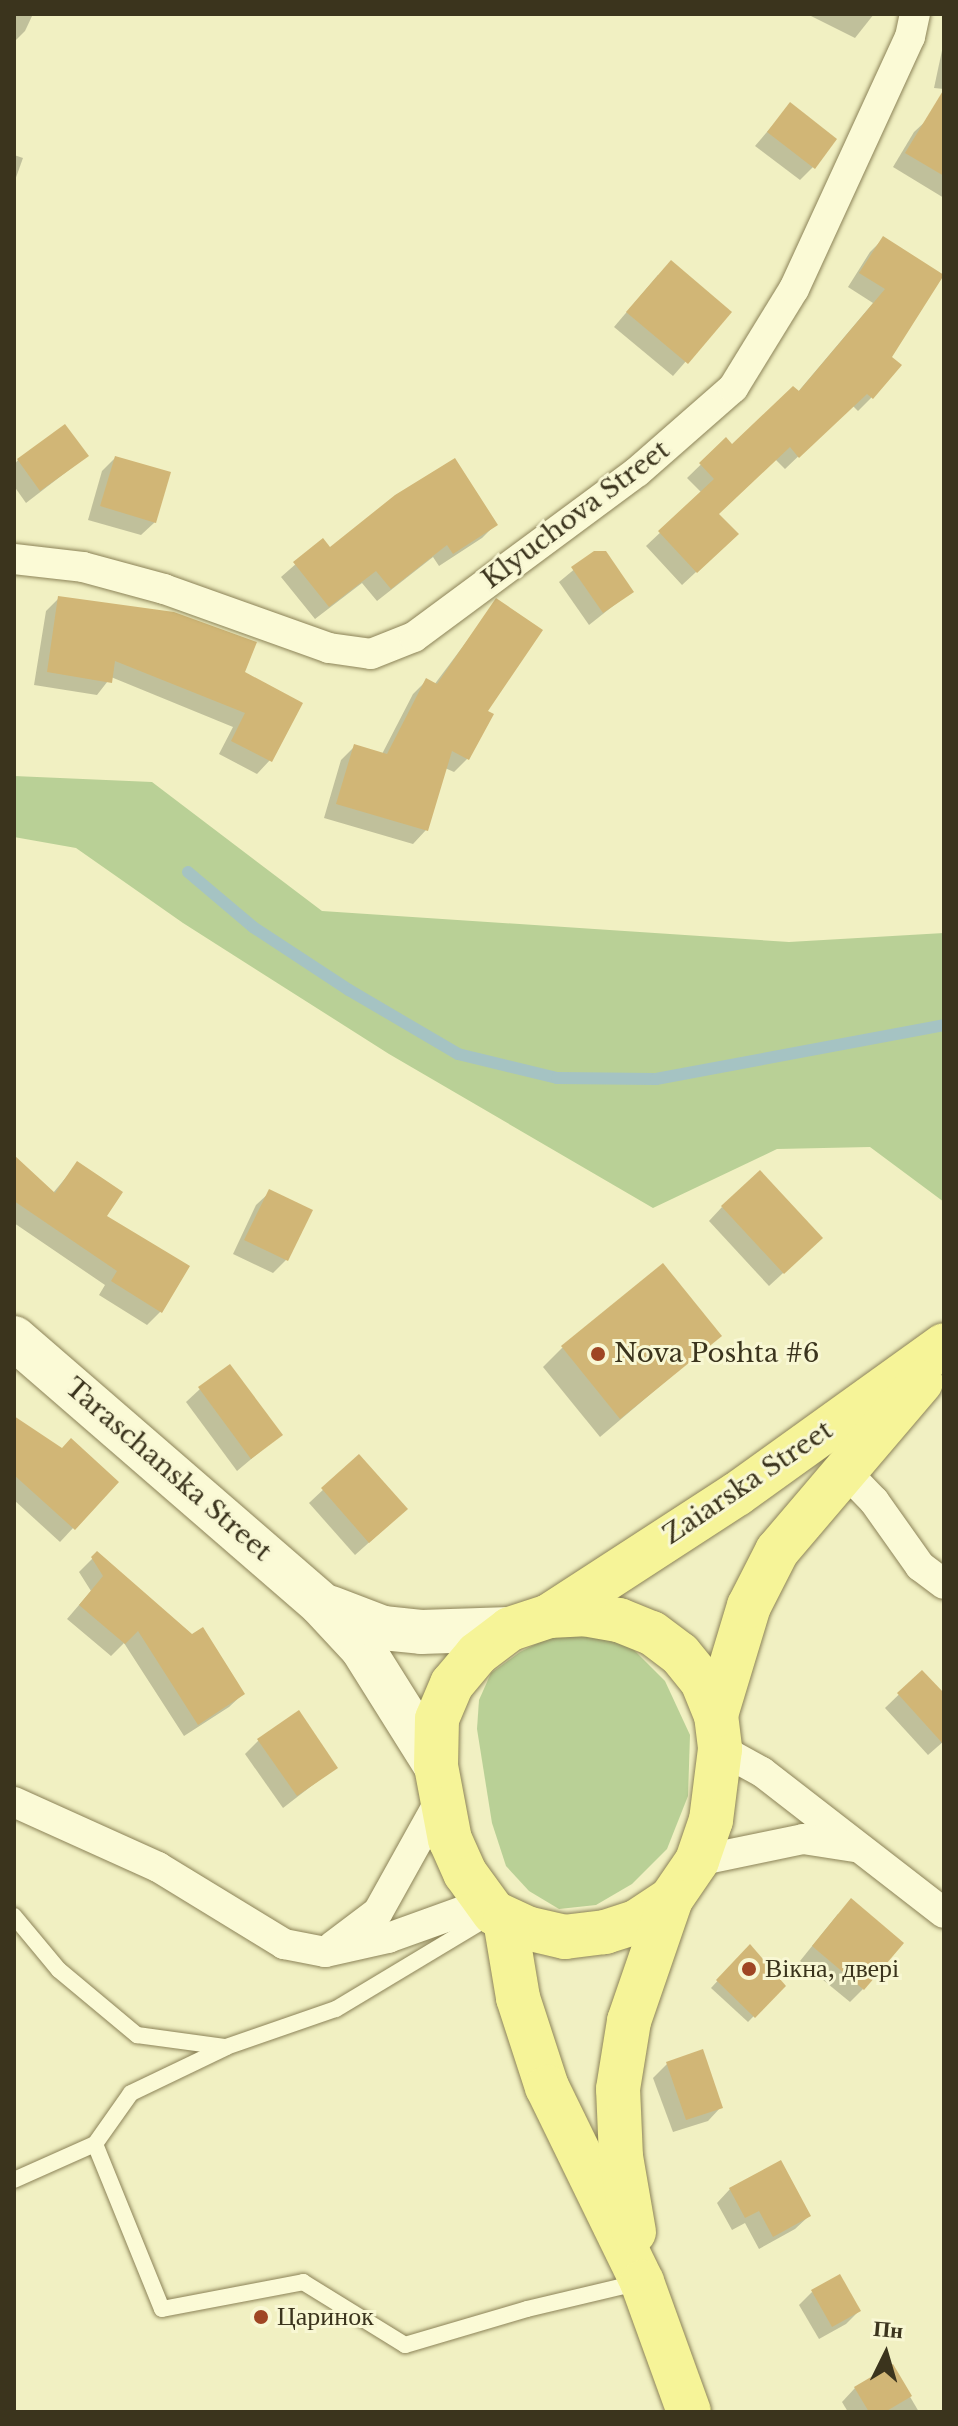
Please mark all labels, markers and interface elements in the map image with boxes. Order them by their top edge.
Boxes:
street label: Klyuchova Street [476,434,676,596]
place label: Nova Poshta #6 [614,1338,820,1370]
marker: Nova Poshta #6 [589,1345,607,1363]
street label: Taraschanska Street [58,1372,278,1568]
street label: Zaiarska Street [657,1415,839,1551]
place label: Вікна, двері [765,1953,899,1985]
marker: Вікна, двері [740,1960,758,1978]
place label: Царинок [277,2301,374,2333]
marker: Царинок [252,2308,270,2326]
north arrow [846,2314,926,2394]
text: Пн [872,2315,904,2344]

